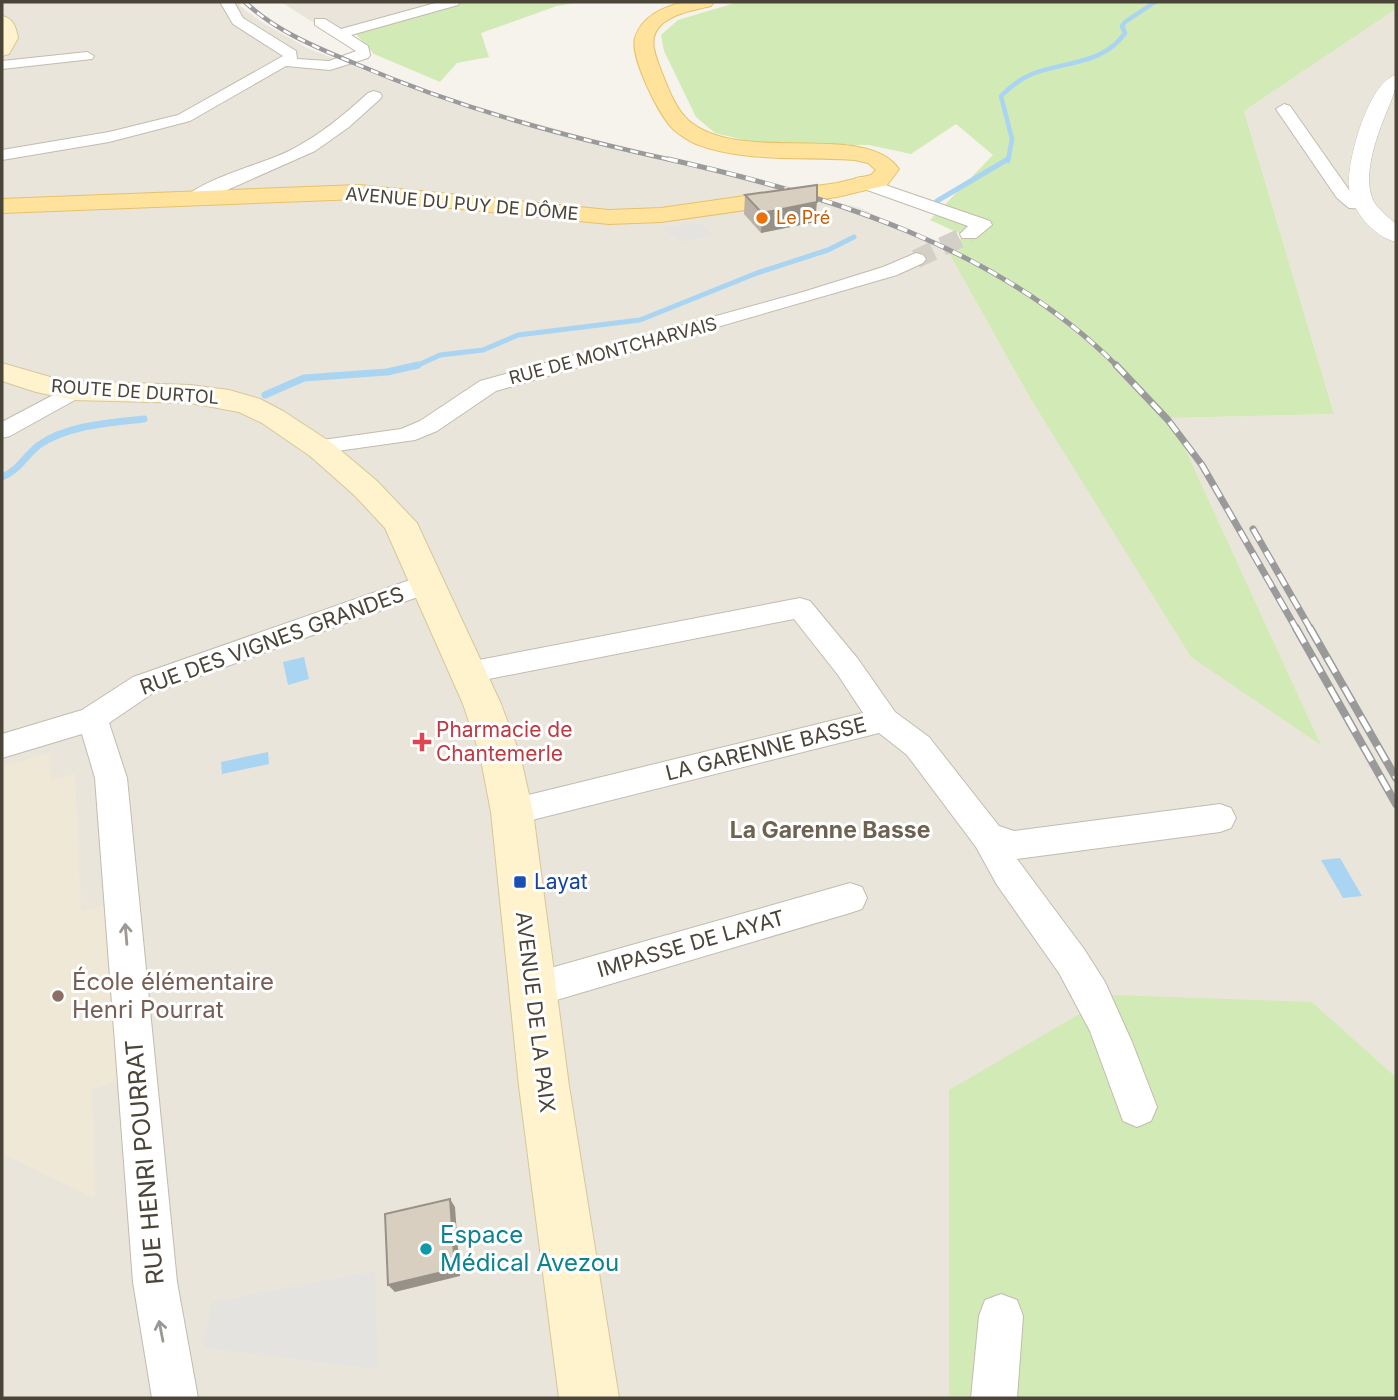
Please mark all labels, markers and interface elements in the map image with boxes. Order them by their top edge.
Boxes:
street label: AVENUE DU PUY DE DÔME [345,182,579,224]
place label: Le Pré [776,207,830,228]
marker: Le Pré [754,210,770,226]
street label: RUE DE MONTCHARVAIS [506,313,719,388]
street label: ROUTE DE DURTOL [50,375,220,408]
street label: RUE DES VIGNES GRANDES [136,581,407,700]
street label: LA GARENNE BASSE [663,711,869,786]
place label: Pharmacie de Chantemerle [436,717,572,766]
marker: Pharmacie de Chantemerle [414,734,430,750]
district label: La Garenne Basse [730,816,930,844]
place label: Layat [534,869,588,894]
marker: Layat [512,874,528,890]
street label: IMPASSE DE LAYAT [594,905,788,982]
street label: AVENUE DE LA PAIX [511,910,560,1114]
one-way arrow [119,923,132,946]
place label: École élémentaire Henri Pourrat [72,966,274,1024]
marker: École élémentaire Henri Pourrat [50,988,66,1004]
street label: RUE HENRI POURRAT [119,1038,170,1286]
place label: Espace Médical Avezou [440,1220,619,1277]
marker: Espace Médical Avezou [418,1241,434,1257]
one-way arrow [154,1320,168,1343]

